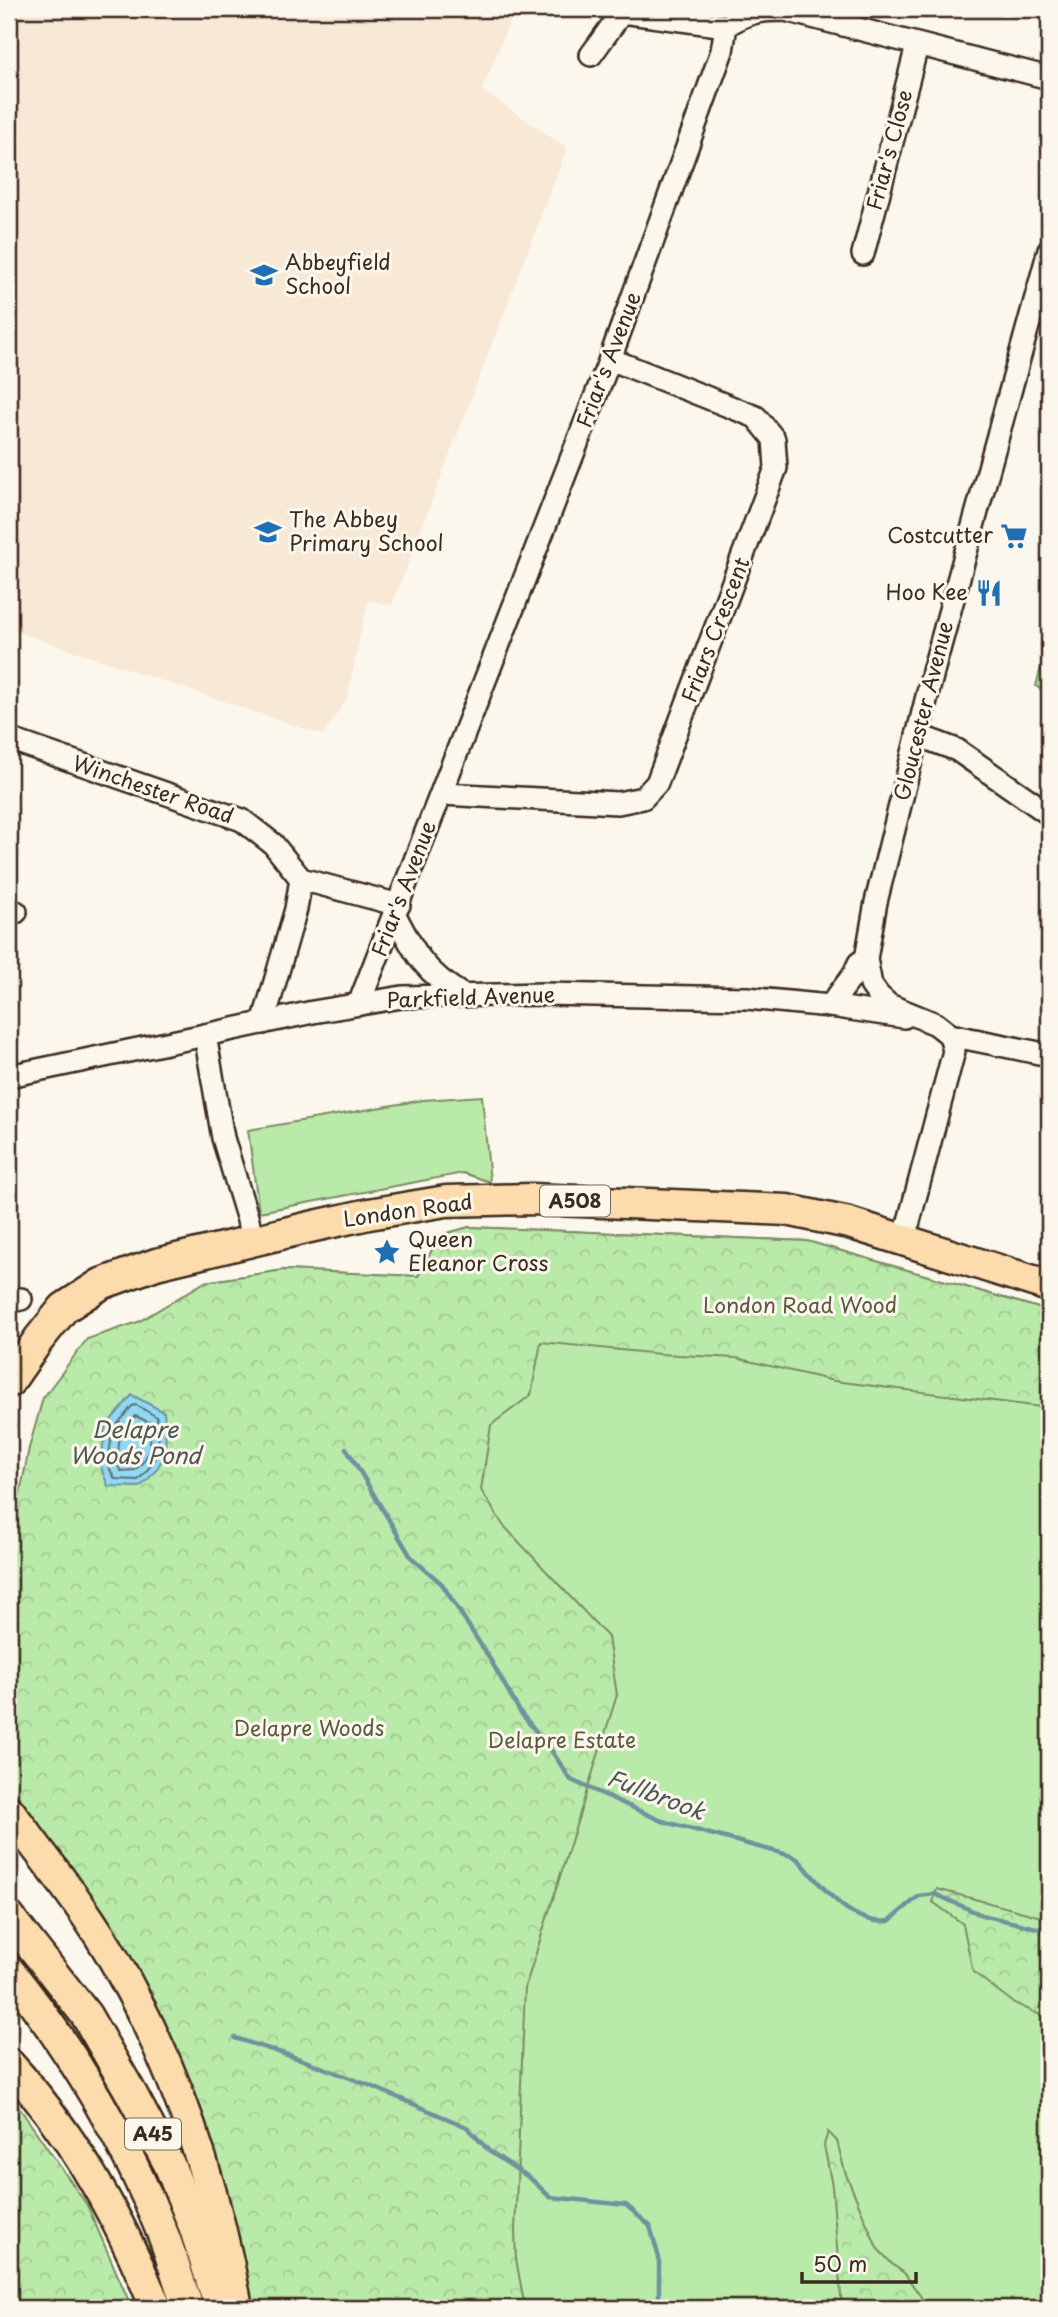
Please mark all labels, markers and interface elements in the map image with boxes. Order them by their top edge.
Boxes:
street label: Friar's Close [857,86,920,213]
place label: Abbeyfield School [285,245,391,301]
school or university icon: Abbeyfield School [249,260,279,290]
street label: Friar's Avenue [567,287,648,432]
place label: The Abbey Primary School [289,502,444,558]
school or university icon: The Abbey Primary School [253,517,283,547]
place label: Costcutter [887,518,993,550]
supermarket icon: Costcutter [999,521,1029,551]
street label: Friars Crescent [672,552,756,706]
place label: Hoo Kee [886,575,968,607]
restaurant icon: Hoo Kee [974,578,1004,608]
street label: Gloucester Avenue [884,617,960,804]
street label: Winchester Road [69,746,239,831]
street label: Friar's Avenue [362,816,443,961]
street label: Parkfield Avenue [386,977,556,1015]
street label: London Road [341,1184,474,1234]
road number: A508 [540,1186,610,1217]
place label: Queen Eleanor Cross [408,1222,548,1278]
place icon: Queen Eleanor Cross [372,1237,402,1267]
park label: London Road Wood [703,1288,897,1320]
water label: Delapre Woods Pond [69,1411,204,1472]
park label: Delapre Woods [234,1711,384,1743]
park label: Delapre Estate [488,1723,636,1755]
water label: Fullbrook [603,1759,711,1829]
road number: A45 [125,2118,181,2150]
scale bar [802,2240,916,2284]
text: 50 m [813,2247,867,2279]

